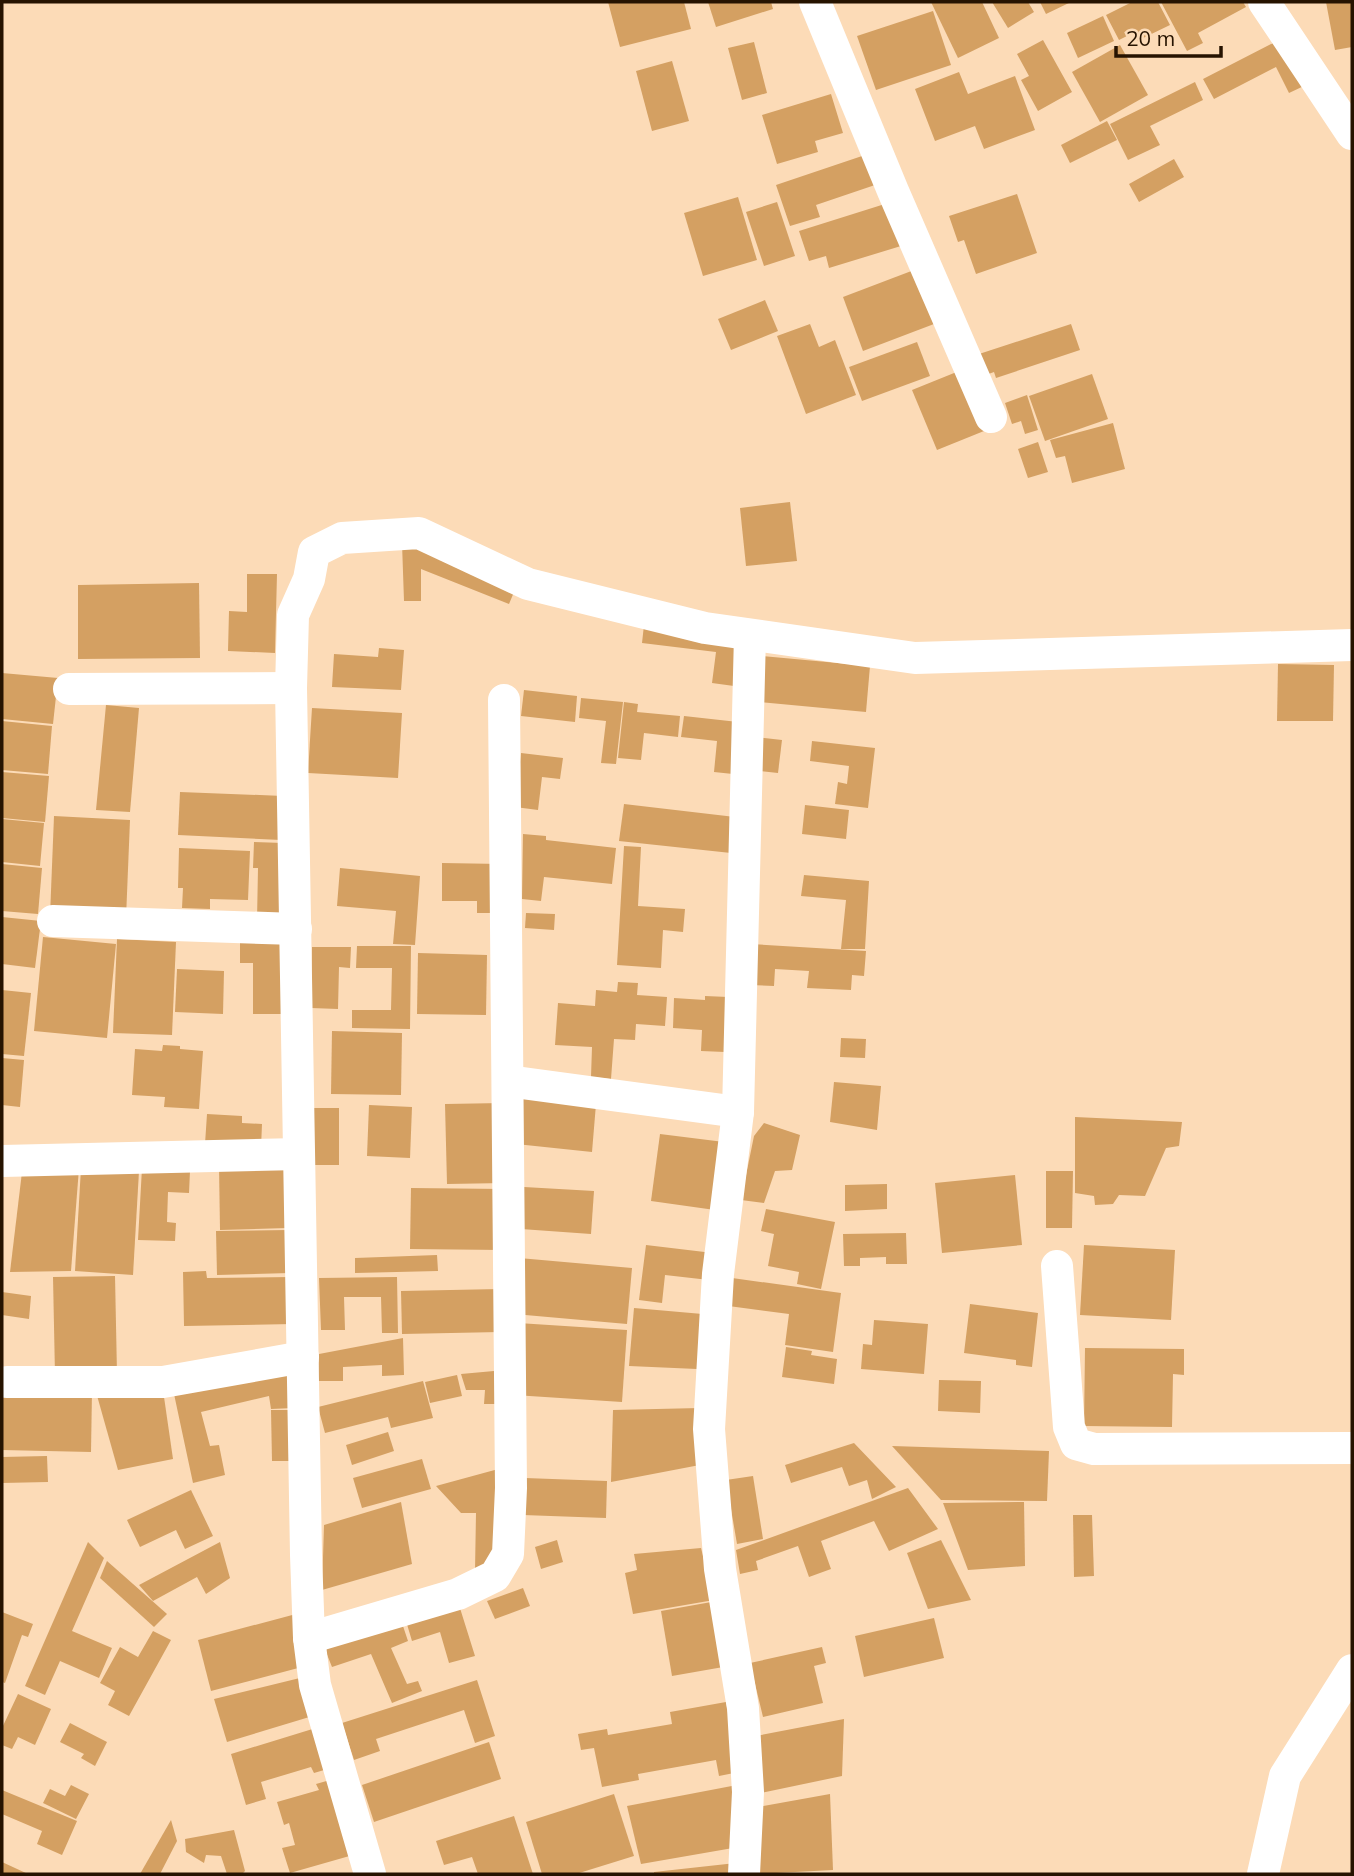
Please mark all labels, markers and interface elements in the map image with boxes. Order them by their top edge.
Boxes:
scale bar [1116,14,1221,58]
text: 20 m [1126,25,1175,51]

